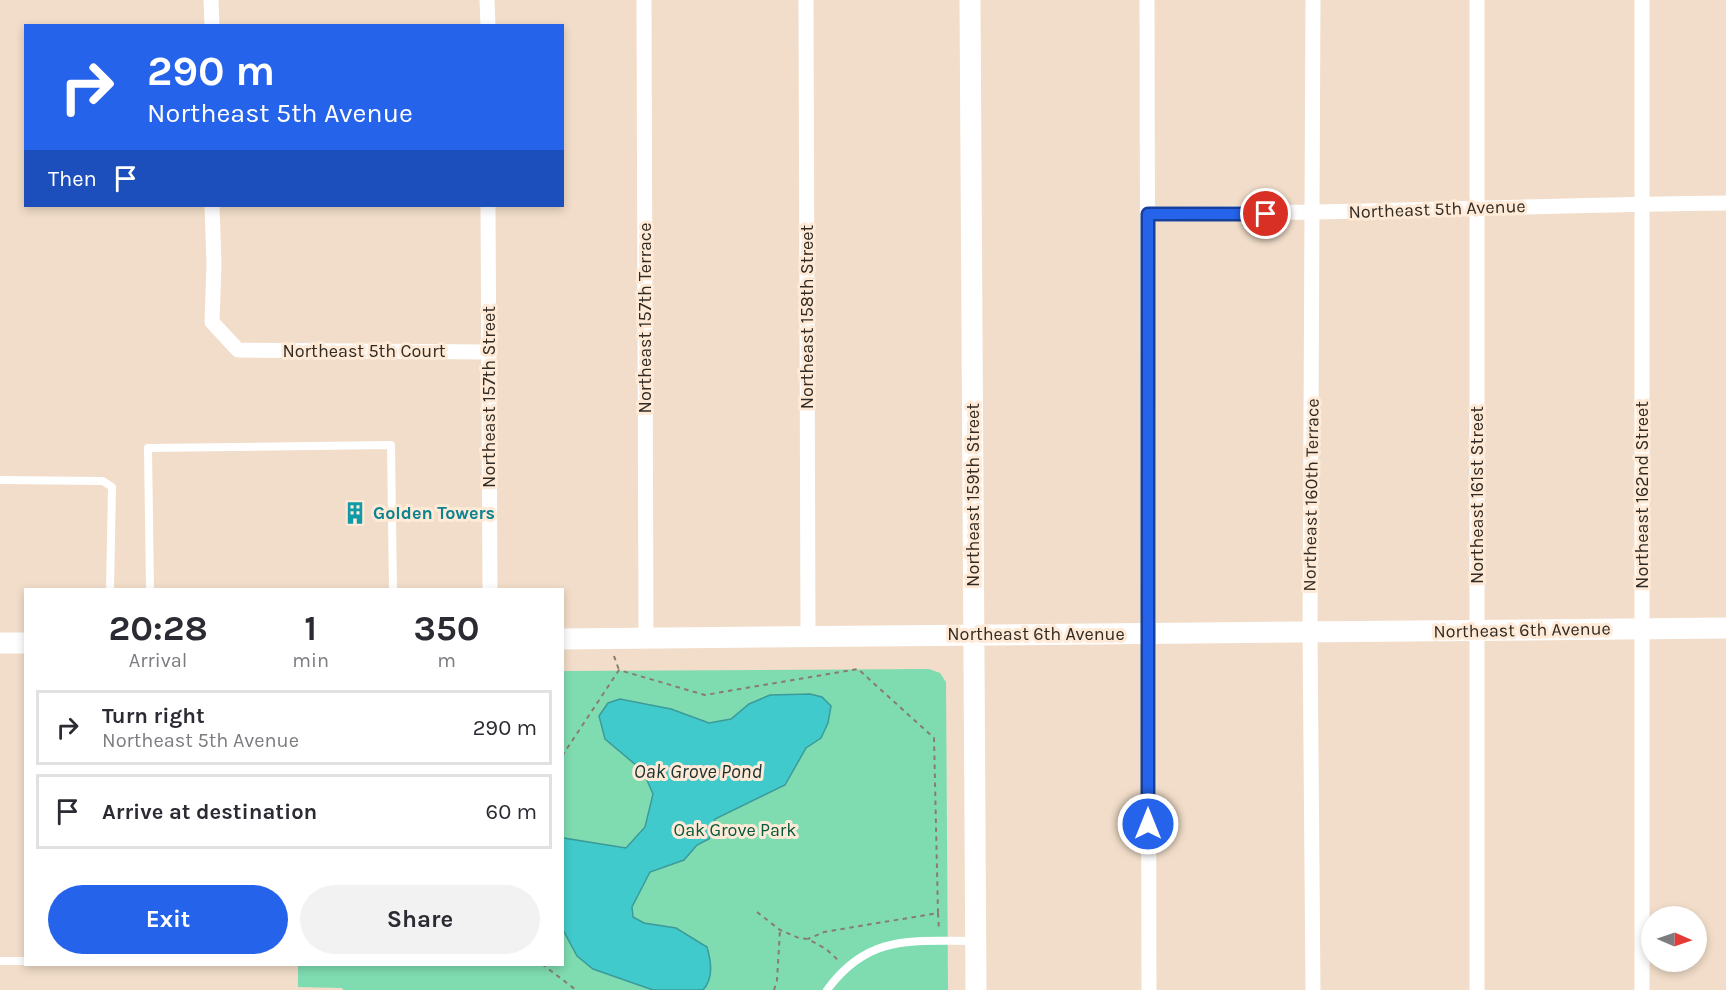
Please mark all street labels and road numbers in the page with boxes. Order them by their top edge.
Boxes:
street label: Northeast 5th Avenue [1348,195,1526,223]
street label: Northeast 157th Terrace [634,223,656,413]
street label: Northeast 158th Street [796,225,818,409]
street label: Northeast 157th Street [478,306,500,488]
street label: Northeast 5th Court [282,340,446,362]
street label: Northeast 160th Terrace [1298,398,1324,592]
street label: Northeast 162nd Street [1631,401,1653,589]
street label: Northeast 159th Street [962,403,984,587]
street label: Northeast 161st Street [1466,406,1488,584]
street label: Northeast 6th Avenue [1433,617,1611,643]
street label: Northeast 6th Avenue [947,623,1125,645]

